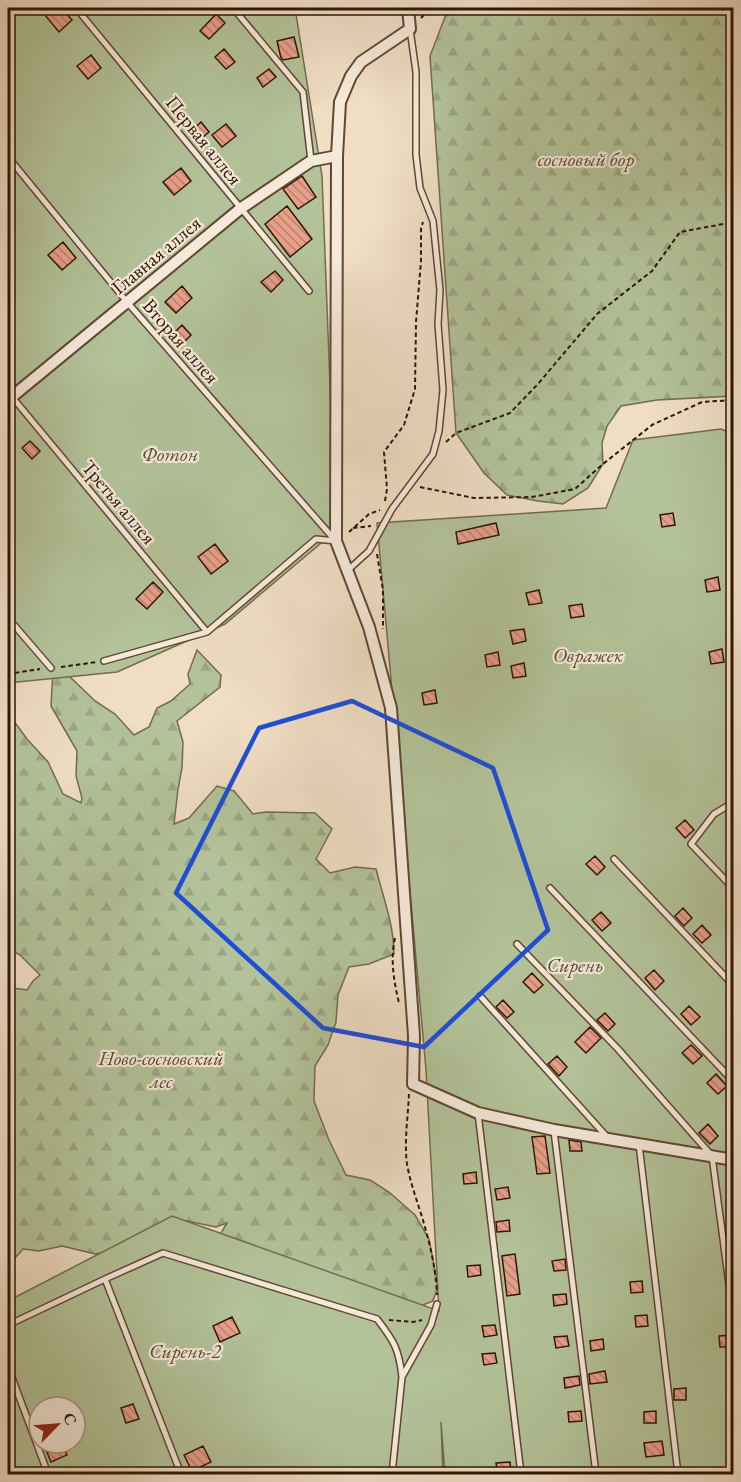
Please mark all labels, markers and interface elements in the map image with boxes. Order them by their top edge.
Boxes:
street label: Первая аллея [160,90,248,190]
park label: сосновый бор [538,146,634,172]
street label: Главная аллея [106,210,206,300]
street label: Вторая аллея [137,293,225,389]
park label: Фотон [142,441,198,467]
street label: Третья аллея [76,454,162,550]
park label: Овражек [553,642,623,668]
park label: Сирень [547,952,603,978]
park label: Ново-сосновский лес [98,1045,223,1094]
park label: Сирень-2 [149,1338,222,1364]
north arrow [27,1395,87,1455]
text: С [58,1409,82,1428]

